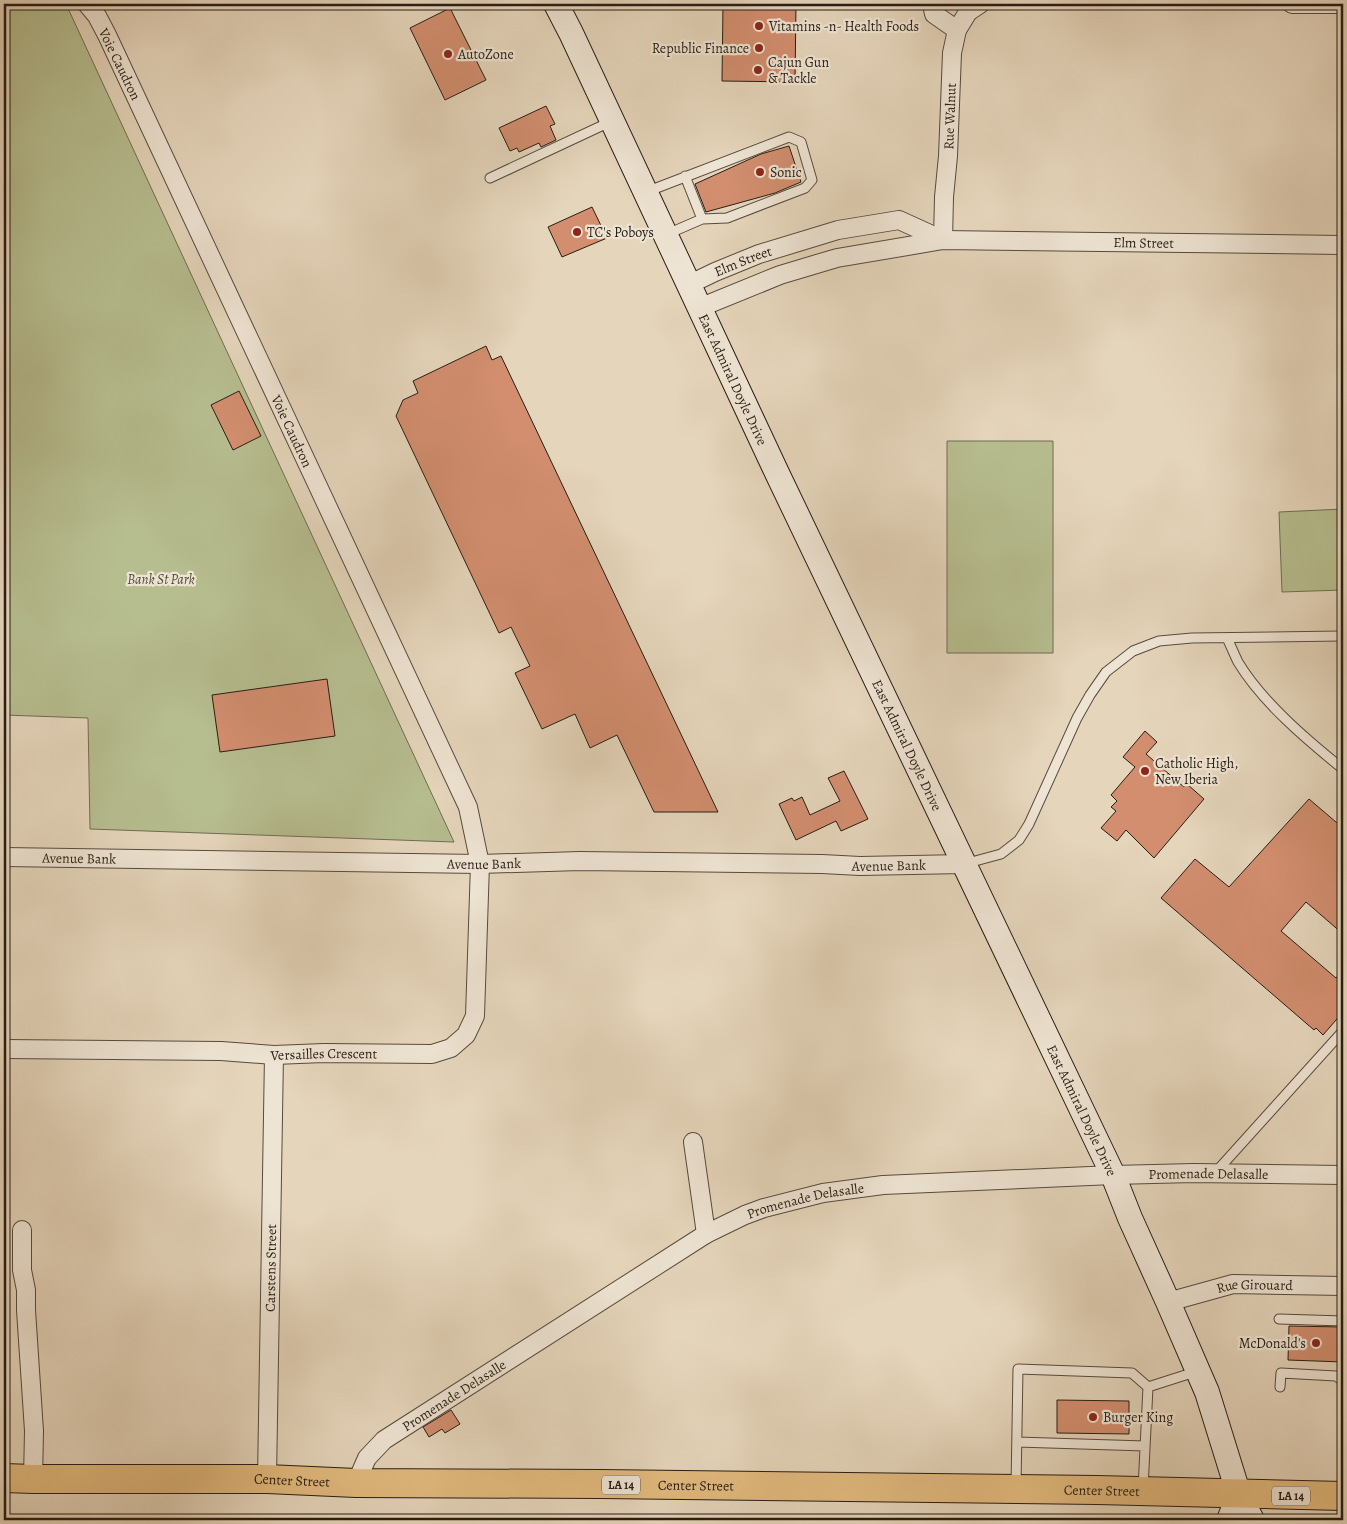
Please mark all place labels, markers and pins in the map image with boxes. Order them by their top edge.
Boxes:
place label: Vitamins -n- Health Foods [768,17,919,36]
marker: Vitamins -n- Health Foods [753,20,765,32]
place label: Republic Finance [652,39,749,58]
marker: Republic Finance [753,42,765,54]
place label: AutoZone [457,45,514,64]
marker: AutoZone [442,48,454,60]
place label: Cajun Gun & Tackle [768,53,829,88]
marker: Cajun Gun & Tackle [752,64,764,76]
place label: Sonic [770,163,802,182]
marker: Sonic [754,166,766,178]
place label: TC's Poboys [587,223,654,242]
marker: TC's Poboys [571,226,583,238]
place label: Catholic High, New Iberia [1155,754,1238,789]
marker: Catholic High, New Iberia [1139,765,1151,777]
place label: McDonald's [1239,1334,1306,1353]
marker: McDonald's [1310,1337,1322,1349]
place label: Burger King [1103,1408,1173,1427]
marker: Burger King [1087,1411,1099,1423]

